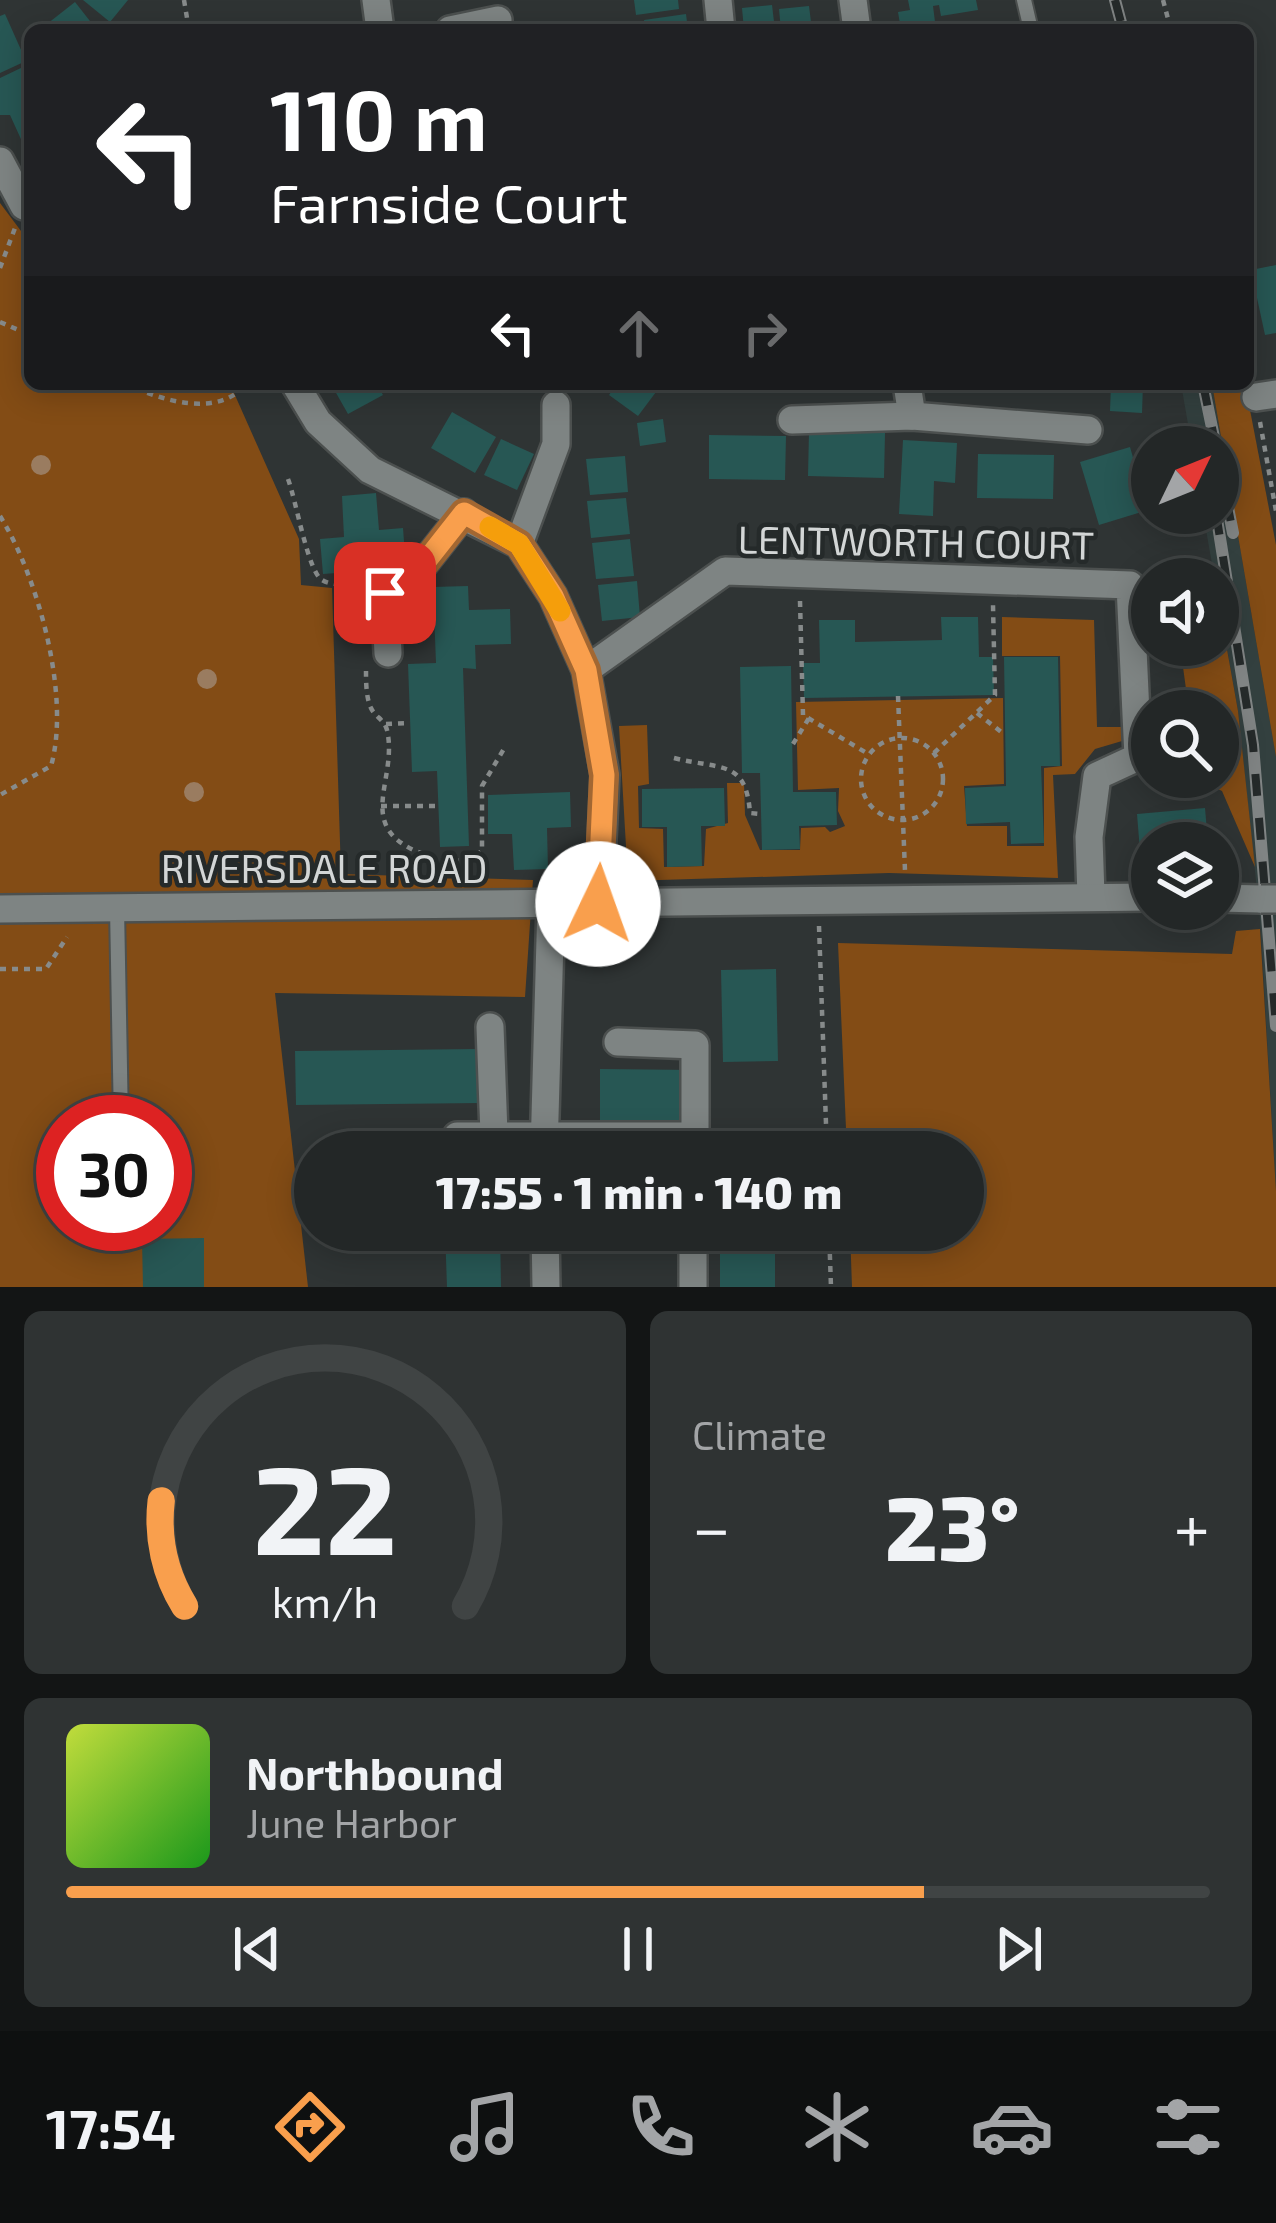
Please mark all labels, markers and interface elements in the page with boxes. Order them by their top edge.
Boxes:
text: 110 m [270,67,488,168]
icon: left [72,72,228,228]
text: Farnside Court [270,169,628,234]
icon: left [480,300,546,366]
icon: ahead [606,300,672,366]
icon: right [732,300,798,366]
north arrow [1131,426,1239,534]
map controls [1131,426,1239,930]
street label: LENTWORTH COURT [737,514,1095,568]
pin [334,542,436,644]
button: sound [1131,558,1239,666]
icon: arrive [352,560,418,626]
button: search [1131,690,1239,798]
button: layers [1131,822,1239,930]
position arrow [535,841,661,967]
street label: RIVERSDALE ROAD [161,844,487,891]
speed limit sign: 30 [36,1095,192,1251]
text: 17:55 · 1 min · 140 m [436,1164,842,1218]
text: Climate [692,1411,827,1458]
text: 22 [252,1430,398,1580]
text: 23° [885,1471,1020,1579]
text: − [692,1486,731,1565]
text: + [1174,1486,1210,1565]
text: km/h [272,1574,378,1626]
text: Northbound [246,1745,504,1799]
text: June Harbor [246,1799,457,1846]
icon: previous [224,1916,290,1982]
icon: pause [605,1916,671,1982]
icon: next [986,1916,1052,1982]
icon: directions [268,2085,352,2169]
icon: music [443,2085,527,2169]
icon: phone [619,2085,703,2169]
icon: climate [795,2085,879,2169]
icon: car [970,2085,1054,2169]
icon: filters [1146,2085,1230,2169]
text: 17:54 [46,2095,176,2160]

